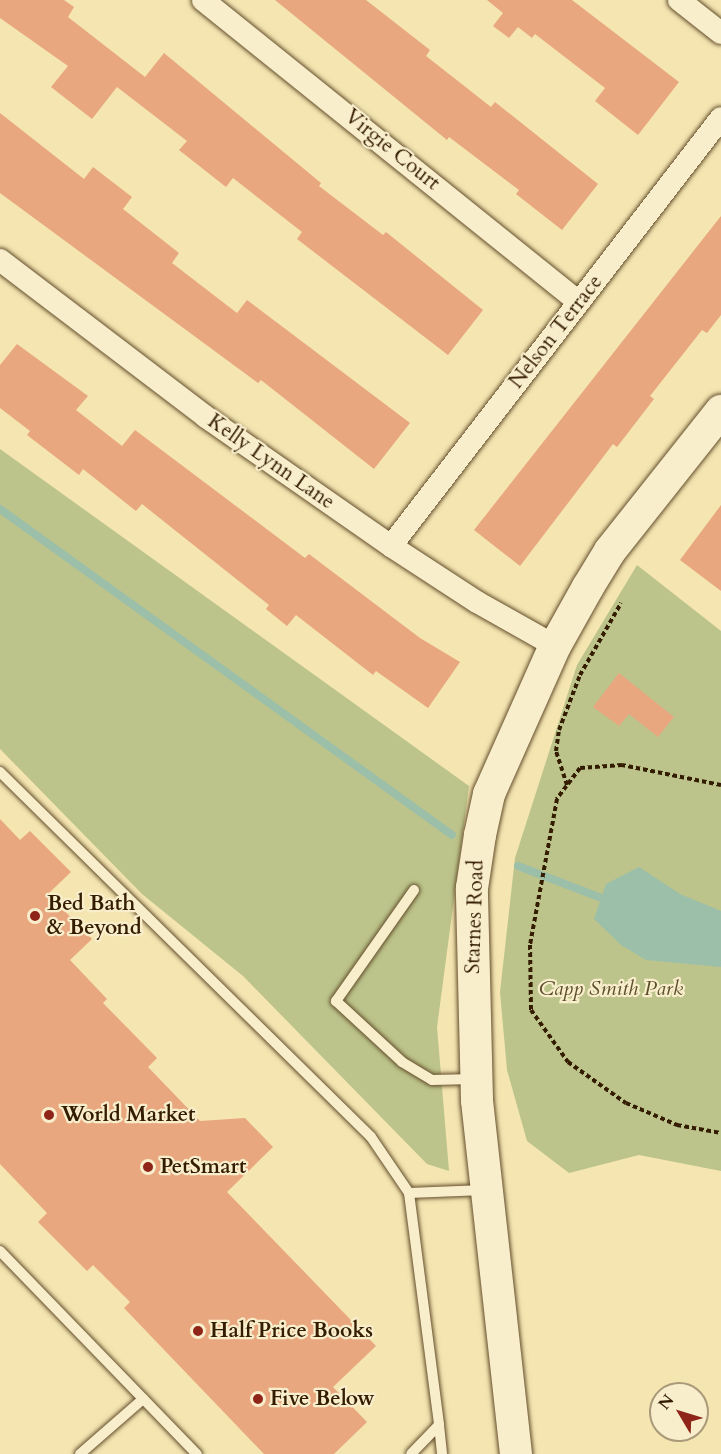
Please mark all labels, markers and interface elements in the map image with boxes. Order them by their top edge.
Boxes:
street label: Virgie Court [339,104,445,196]
street label: Nelson Terrace [504,270,608,394]
street label: Kelly Lynn Lane [203,409,339,515]
street label: Starnes Road [460,860,490,974]
place label: Bed Bath & Beyond [47,891,142,941]
marker: Bed Bath & Beyond [28,909,42,923]
park label: Capp Smith Park [539,976,683,1002]
place label: World Market [61,1102,195,1128]
marker: World Market [42,1108,56,1122]
place label: PetSmart [160,1154,246,1180]
marker: PetSmart [141,1160,155,1174]
place label: Half Price Books [210,1318,373,1344]
marker: Half Price Books [191,1324,205,1338]
north arrow [649,1382,709,1442]
place label: Five Below [270,1386,375,1412]
text: N [653,1390,679,1414]
marker: Five Below [251,1392,265,1406]

